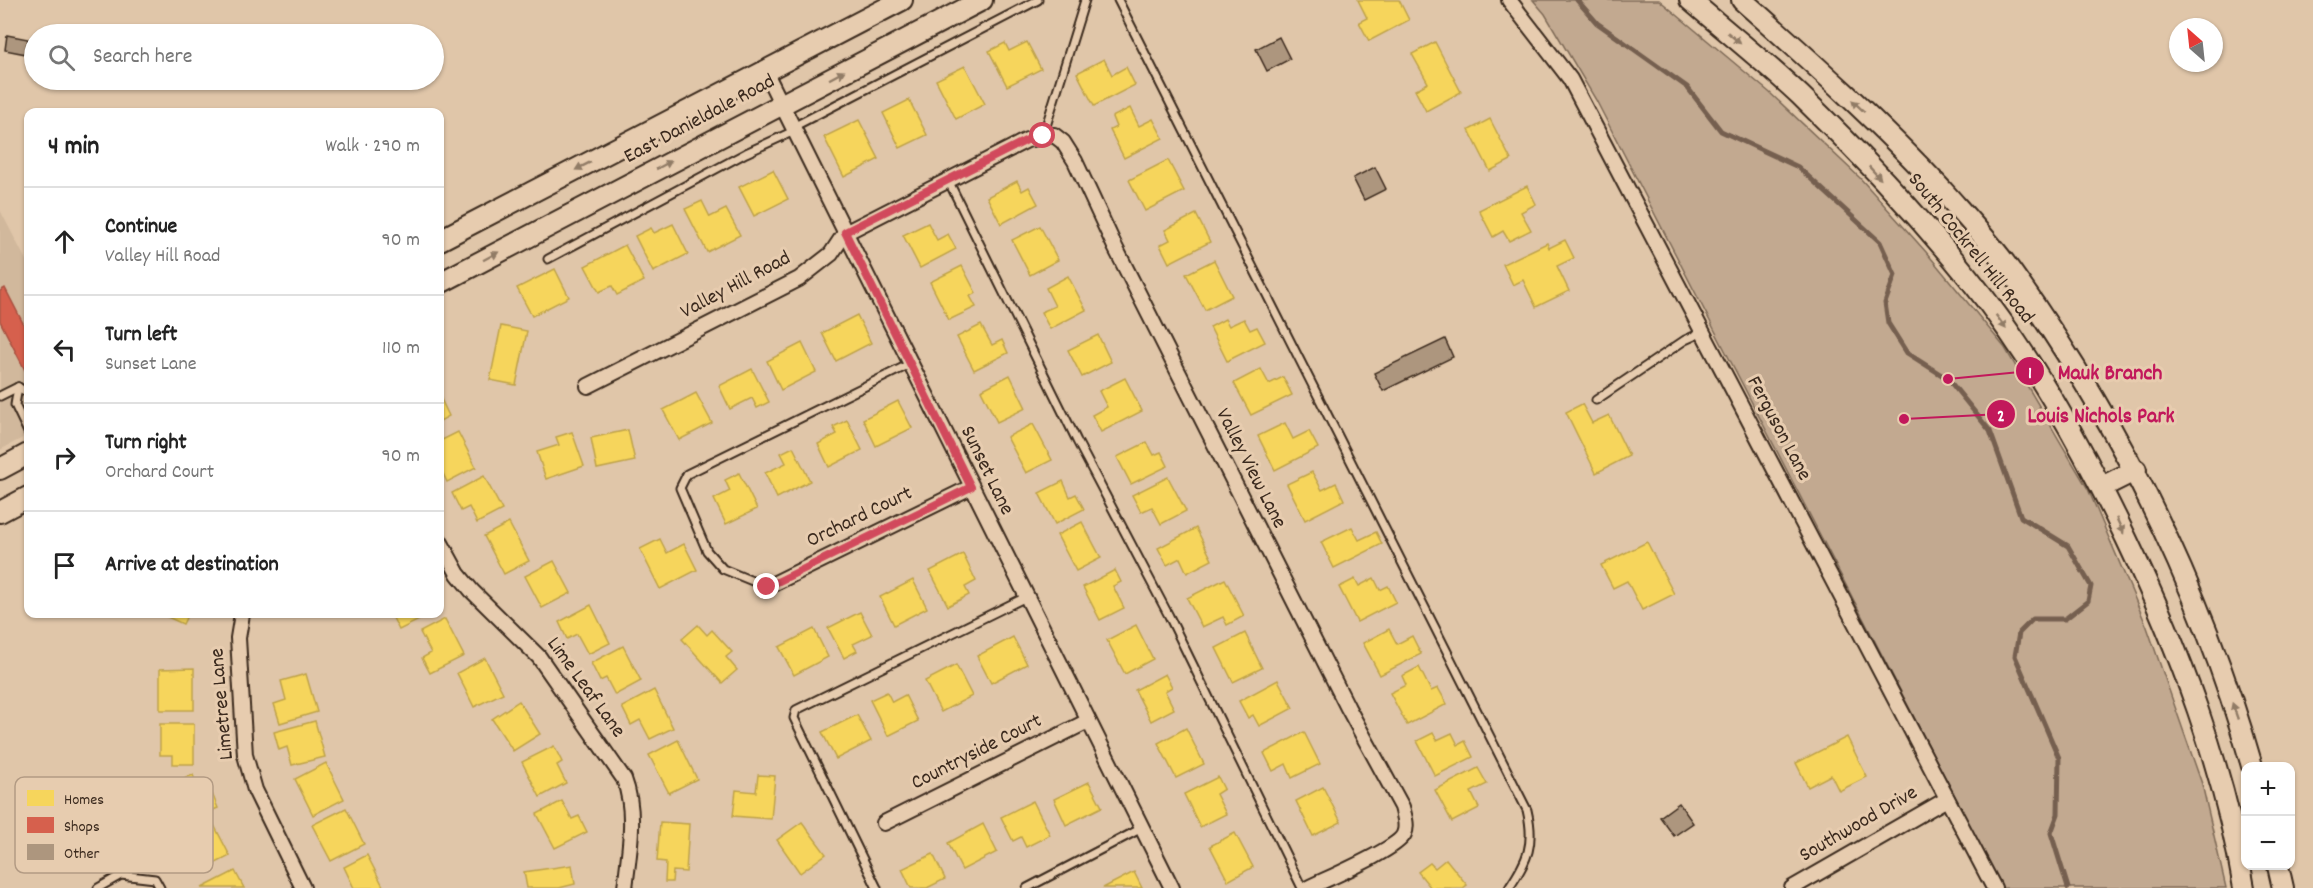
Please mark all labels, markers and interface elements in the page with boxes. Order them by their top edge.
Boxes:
north arrow [2169,18,2223,72]
search box [24,24,444,90]
one-way arrow [1726,31,1741,44]
icon: search [45,41,78,74]
text: Search here [93,42,192,73]
street label: East Danieldale Road [619,67,781,173]
one-way arrow [829,71,846,80]
one-way arrow [1852,100,1866,114]
route start [1029,122,1055,148]
text: 4 min [48,129,99,166]
text: Walk · 290 m [325,133,420,161]
one-way arrow [574,161,591,171]
one-way arrow [656,161,673,170]
one-way arrow [1868,165,1882,179]
street label: South Cockrell Hill Road [1899,167,2041,331]
text: Continue [105,212,177,243]
icon: ahead [48,225,81,258]
text: 90 m [382,227,420,255]
text: Valley Hill Road [105,243,220,271]
street label: Valley Hill Road [675,244,797,328]
one-way arrow [483,251,500,260]
one-way arrow [1995,313,2007,329]
text: Turn left [105,320,177,351]
icon: left [48,333,81,366]
text: 110 m [382,335,420,363]
text: Sunset Lane [105,351,196,379]
callout: Mauk Branch [2015,351,2174,391]
text: Mauk Branch [2058,359,2162,390]
text: 1 [2028,362,2032,387]
street label: Ferguson Lane [1738,371,1818,487]
callout: Louis Nichols Park [1986,394,2187,434]
text: Louis Nichols Park [2027,402,2175,433]
street label: Valley View Lane [1207,404,1293,534]
text: 2 [1997,405,2005,430]
street label: Sunset Lane [951,421,1021,521]
text: Turn right [105,428,187,459]
icon: right [48,441,81,474]
text: 90 m [382,443,420,471]
text: Orchard Court [105,459,214,487]
street label: Orchard Court [802,479,918,557]
one-way arrow [2116,517,2125,534]
icon: arrive [48,549,81,582]
text: Arrive at destination [105,550,279,581]
route end [753,573,779,599]
street label: Lime Leaf Lane [538,631,632,745]
street label: Limetree Lane [203,647,243,761]
one-way arrow [2230,701,2240,719]
street label: Countryside Court [906,707,1048,799]
map controls [2241,762,2295,870]
button: + [2241,762,2295,816]
legend [15,777,213,873]
street label: Southwood Drive [1794,779,1924,871]
text: Homes [64,789,104,812]
text: Shops [64,816,100,839]
button: − [2241,816,2295,870]
text: Other [64,843,99,866]

